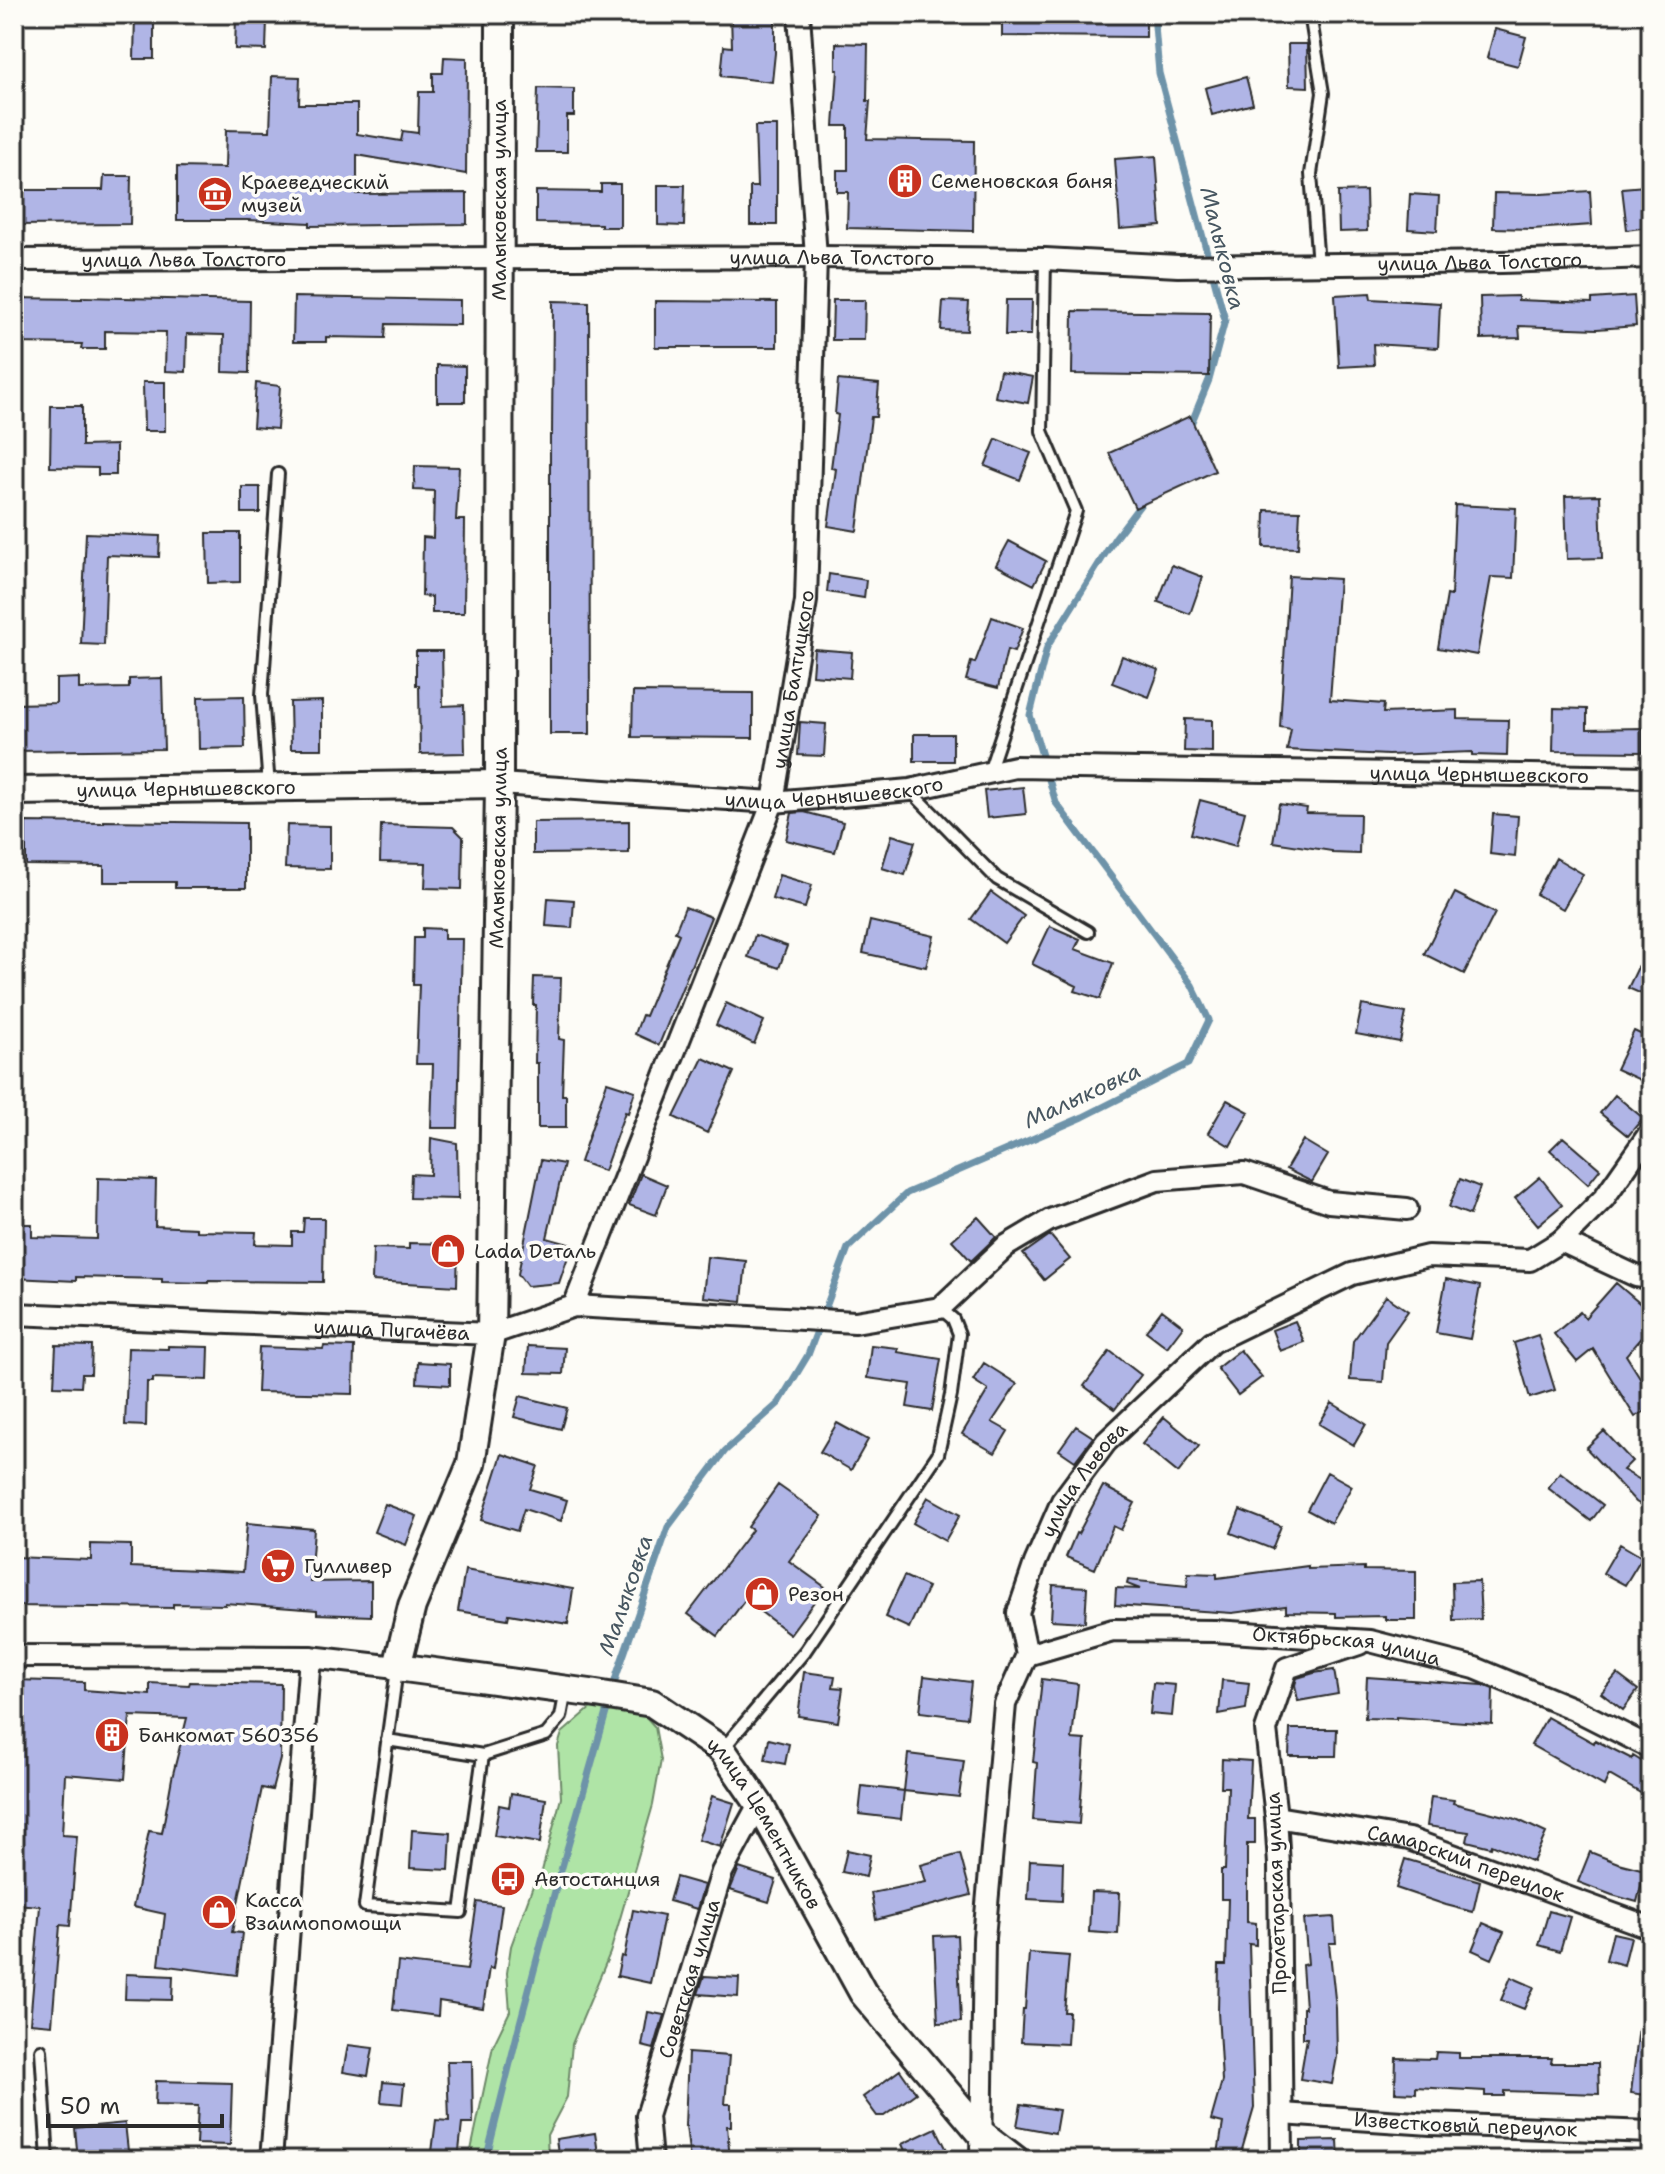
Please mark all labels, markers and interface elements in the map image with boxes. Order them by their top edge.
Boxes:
street label: Малыковская улица [486,99,512,301]
building icon: Семеновская баня [886,162,924,200]
place label: Семеновская баня [931,168,1113,194]
place label: Краеведческий музей [241,169,389,218]
museum icon: Краеведческий музей [196,175,234,213]
water label: Малыковка [1193,184,1252,313]
street label: улица Льва Толстого [730,244,935,271]
street label: улица Льва Толстого [82,246,286,273]
street label: улица Льва Толстого [1377,246,1583,277]
street label: улица Балтицкого [766,590,819,771]
street label: Малыковская улица [483,746,513,949]
street label: улица Чернышевского [1369,760,1589,789]
street label: улица Чернышевского [724,770,946,815]
street label: улица Чернышевского [76,774,296,803]
water label: Малыковка [1019,1056,1145,1135]
shop icon: Lada Dеталь [429,1232,467,1270]
place label: Lada Dеталь [474,1238,596,1264]
street label: улица Пугачёва [313,1314,471,1346]
street label: улица Львова [1035,1415,1133,1541]
water label: Малыковка [591,1531,660,1659]
supermarket icon: Гулливер [259,1547,297,1585]
place label: Гулливер [304,1553,392,1579]
shop icon: Резон [743,1575,781,1613]
place label: Резон [788,1581,844,1607]
street label: Октябрьская улица [1251,1620,1444,1672]
building icon: Банкомат 560356 [93,1716,131,1754]
place label: Банкомат 560356 [138,1722,319,1748]
street label: улица Цементников [702,1731,827,1914]
street label: Пролетарская улица [1259,1791,1293,1994]
street label: Самарский переулок [1365,1819,1568,1908]
bus stop icon: Автостанция [489,1860,527,1898]
place label: Автостанция [534,1866,660,1892]
place label: Касса Взаимопомощи [245,1887,402,1936]
shop icon: Касса Взаимопомощи [200,1893,238,1931]
street label: Советская улица [653,1895,726,2061]
scale bar [48,2078,222,2128]
text: 50 m [60,2090,120,2122]
street label: Известковый переулок [1353,2106,1578,2142]

